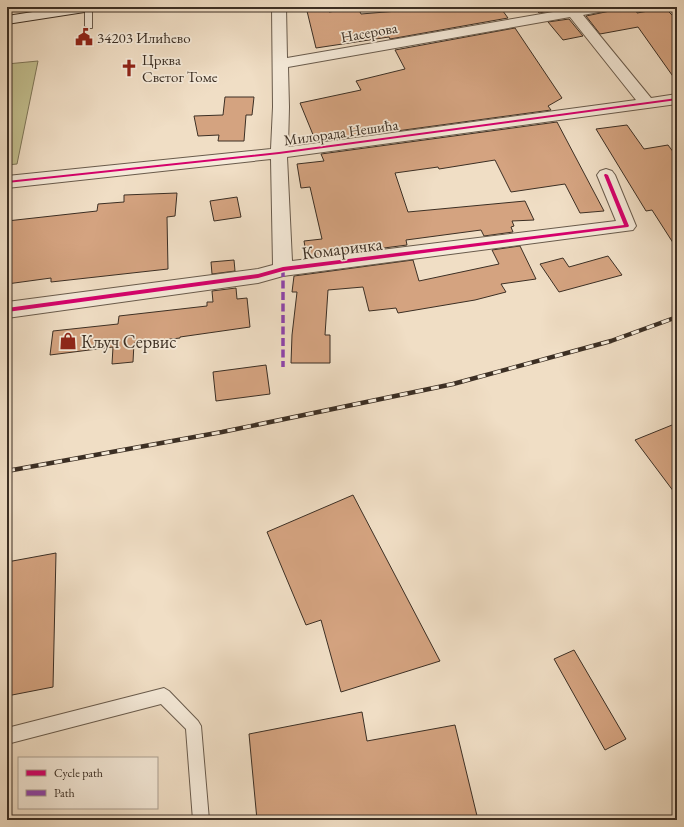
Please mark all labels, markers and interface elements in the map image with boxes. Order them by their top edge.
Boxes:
street label: Насерова [339,18,399,46]
public building icon: 34203 Илићево [74,27,94,47]
place label: 34203 Илићево [97,28,191,47]
place label: Црква Светог Томе [142,50,218,86]
church icon: Црква Светог Томе [119,58,139,78]
street label: Милорада Нешића [283,115,399,149]
street label: Комаричка [300,232,384,264]
place label: Кључ Сервис [81,330,176,353]
shop icon: Кључ Сервис [58,331,78,351]
legend [18,757,158,809]
text: Cycle path [54,765,103,781]
text: Path [54,785,75,801]

